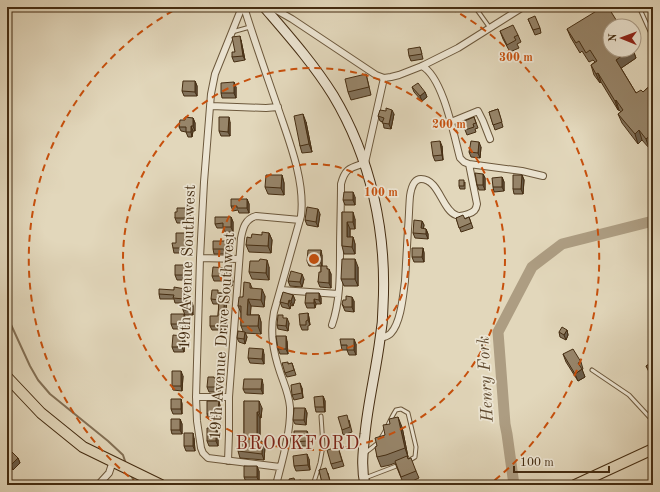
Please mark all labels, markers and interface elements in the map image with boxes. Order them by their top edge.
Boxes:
north arrow [602,18,642,58]
text: N [608,33,619,42]
text: 300 m [499,52,533,64]
text: 200 m [432,119,466,131]
street label: 19th Avenue Southwest [177,184,199,350]
text: 100 m [364,187,398,199]
street label: 19th Avenue Drive Southwest [208,231,238,440]
centre of rings [307,252,321,266]
water label: Henry Fork [475,336,497,423]
district label: BROOKFORD [236,435,360,453]
scale bar [514,448,609,474]
text: 100 m [520,457,554,469]

